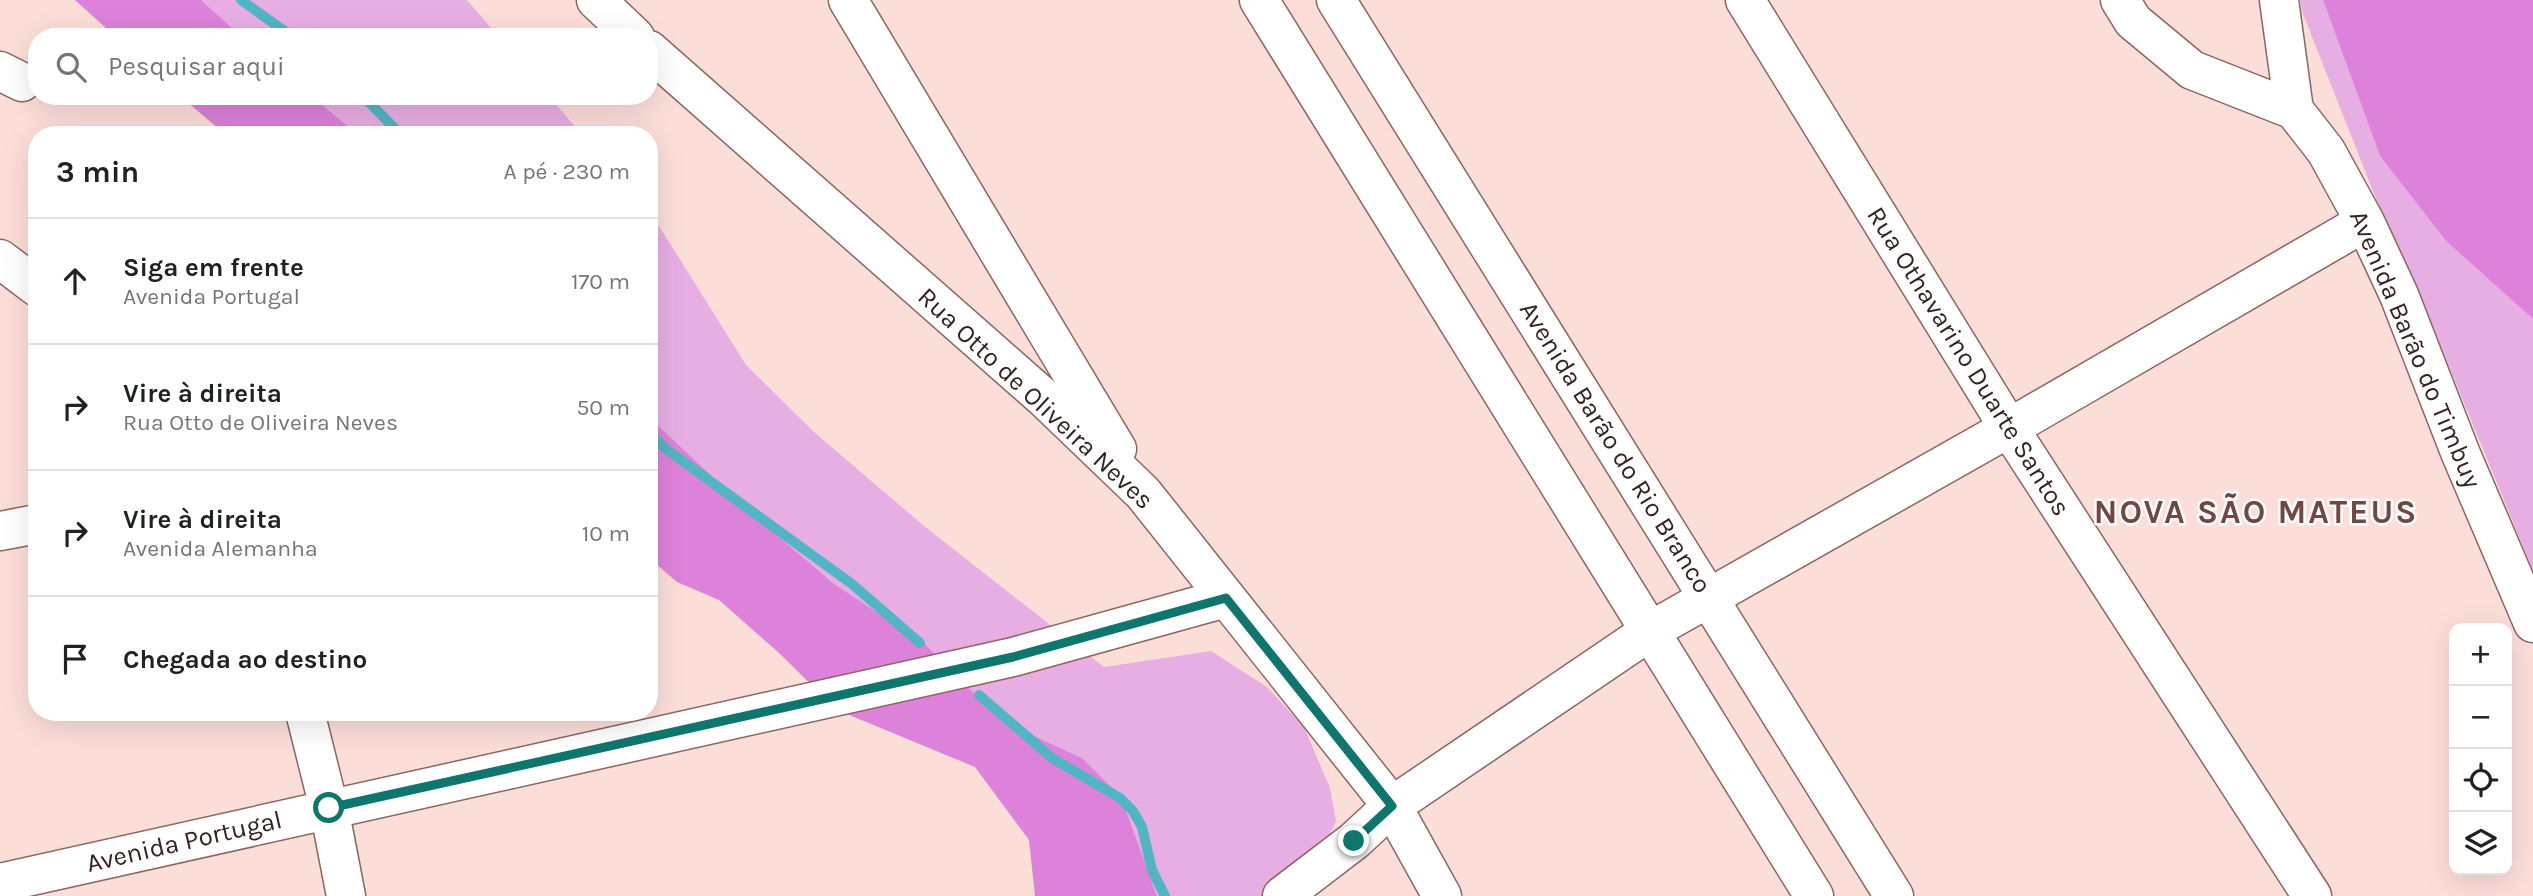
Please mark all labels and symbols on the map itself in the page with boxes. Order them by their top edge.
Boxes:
street label: Rua Othavarino Duarte Santos [1860,201,2077,522]
street label: Avenida Barão do Timbuy [2343,206,2488,493]
street label: Rua Otto de Oliveira Neves [911,281,1160,516]
street label: Avenida Barão do Rio Branco [1513,296,1718,599]
district label: NOVA SÃO MATEUS [2094,493,2418,531]
route start [313,792,344,823]
street label: Avenida Portugal [83,804,285,879]
route end [1338,825,1369,856]

